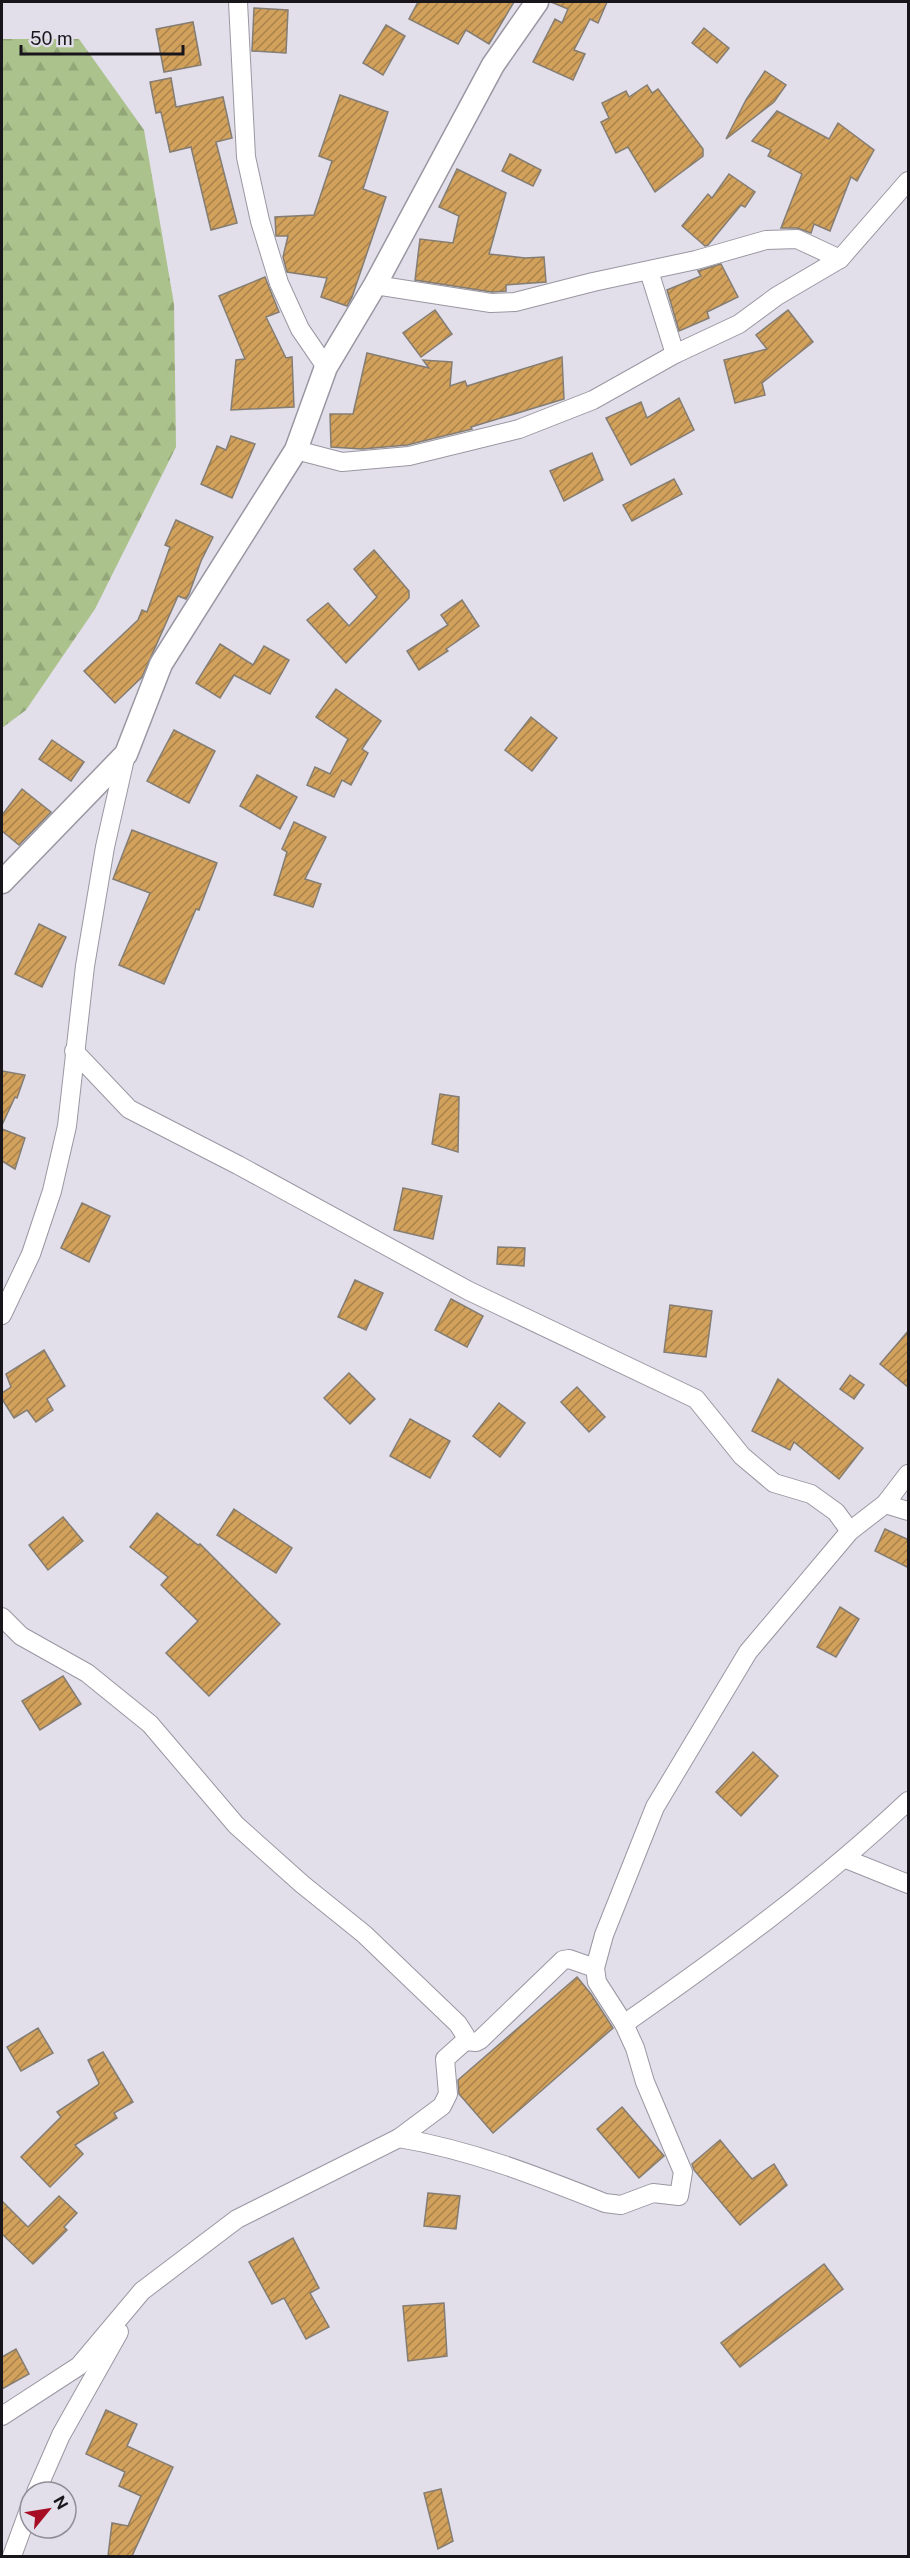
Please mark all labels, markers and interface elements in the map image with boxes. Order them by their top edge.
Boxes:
scale bar [21,18,183,56]
text: 50 m [30,28,73,49]
north arrow [18,2480,78,2540]
text: N [49,2493,72,2513]

